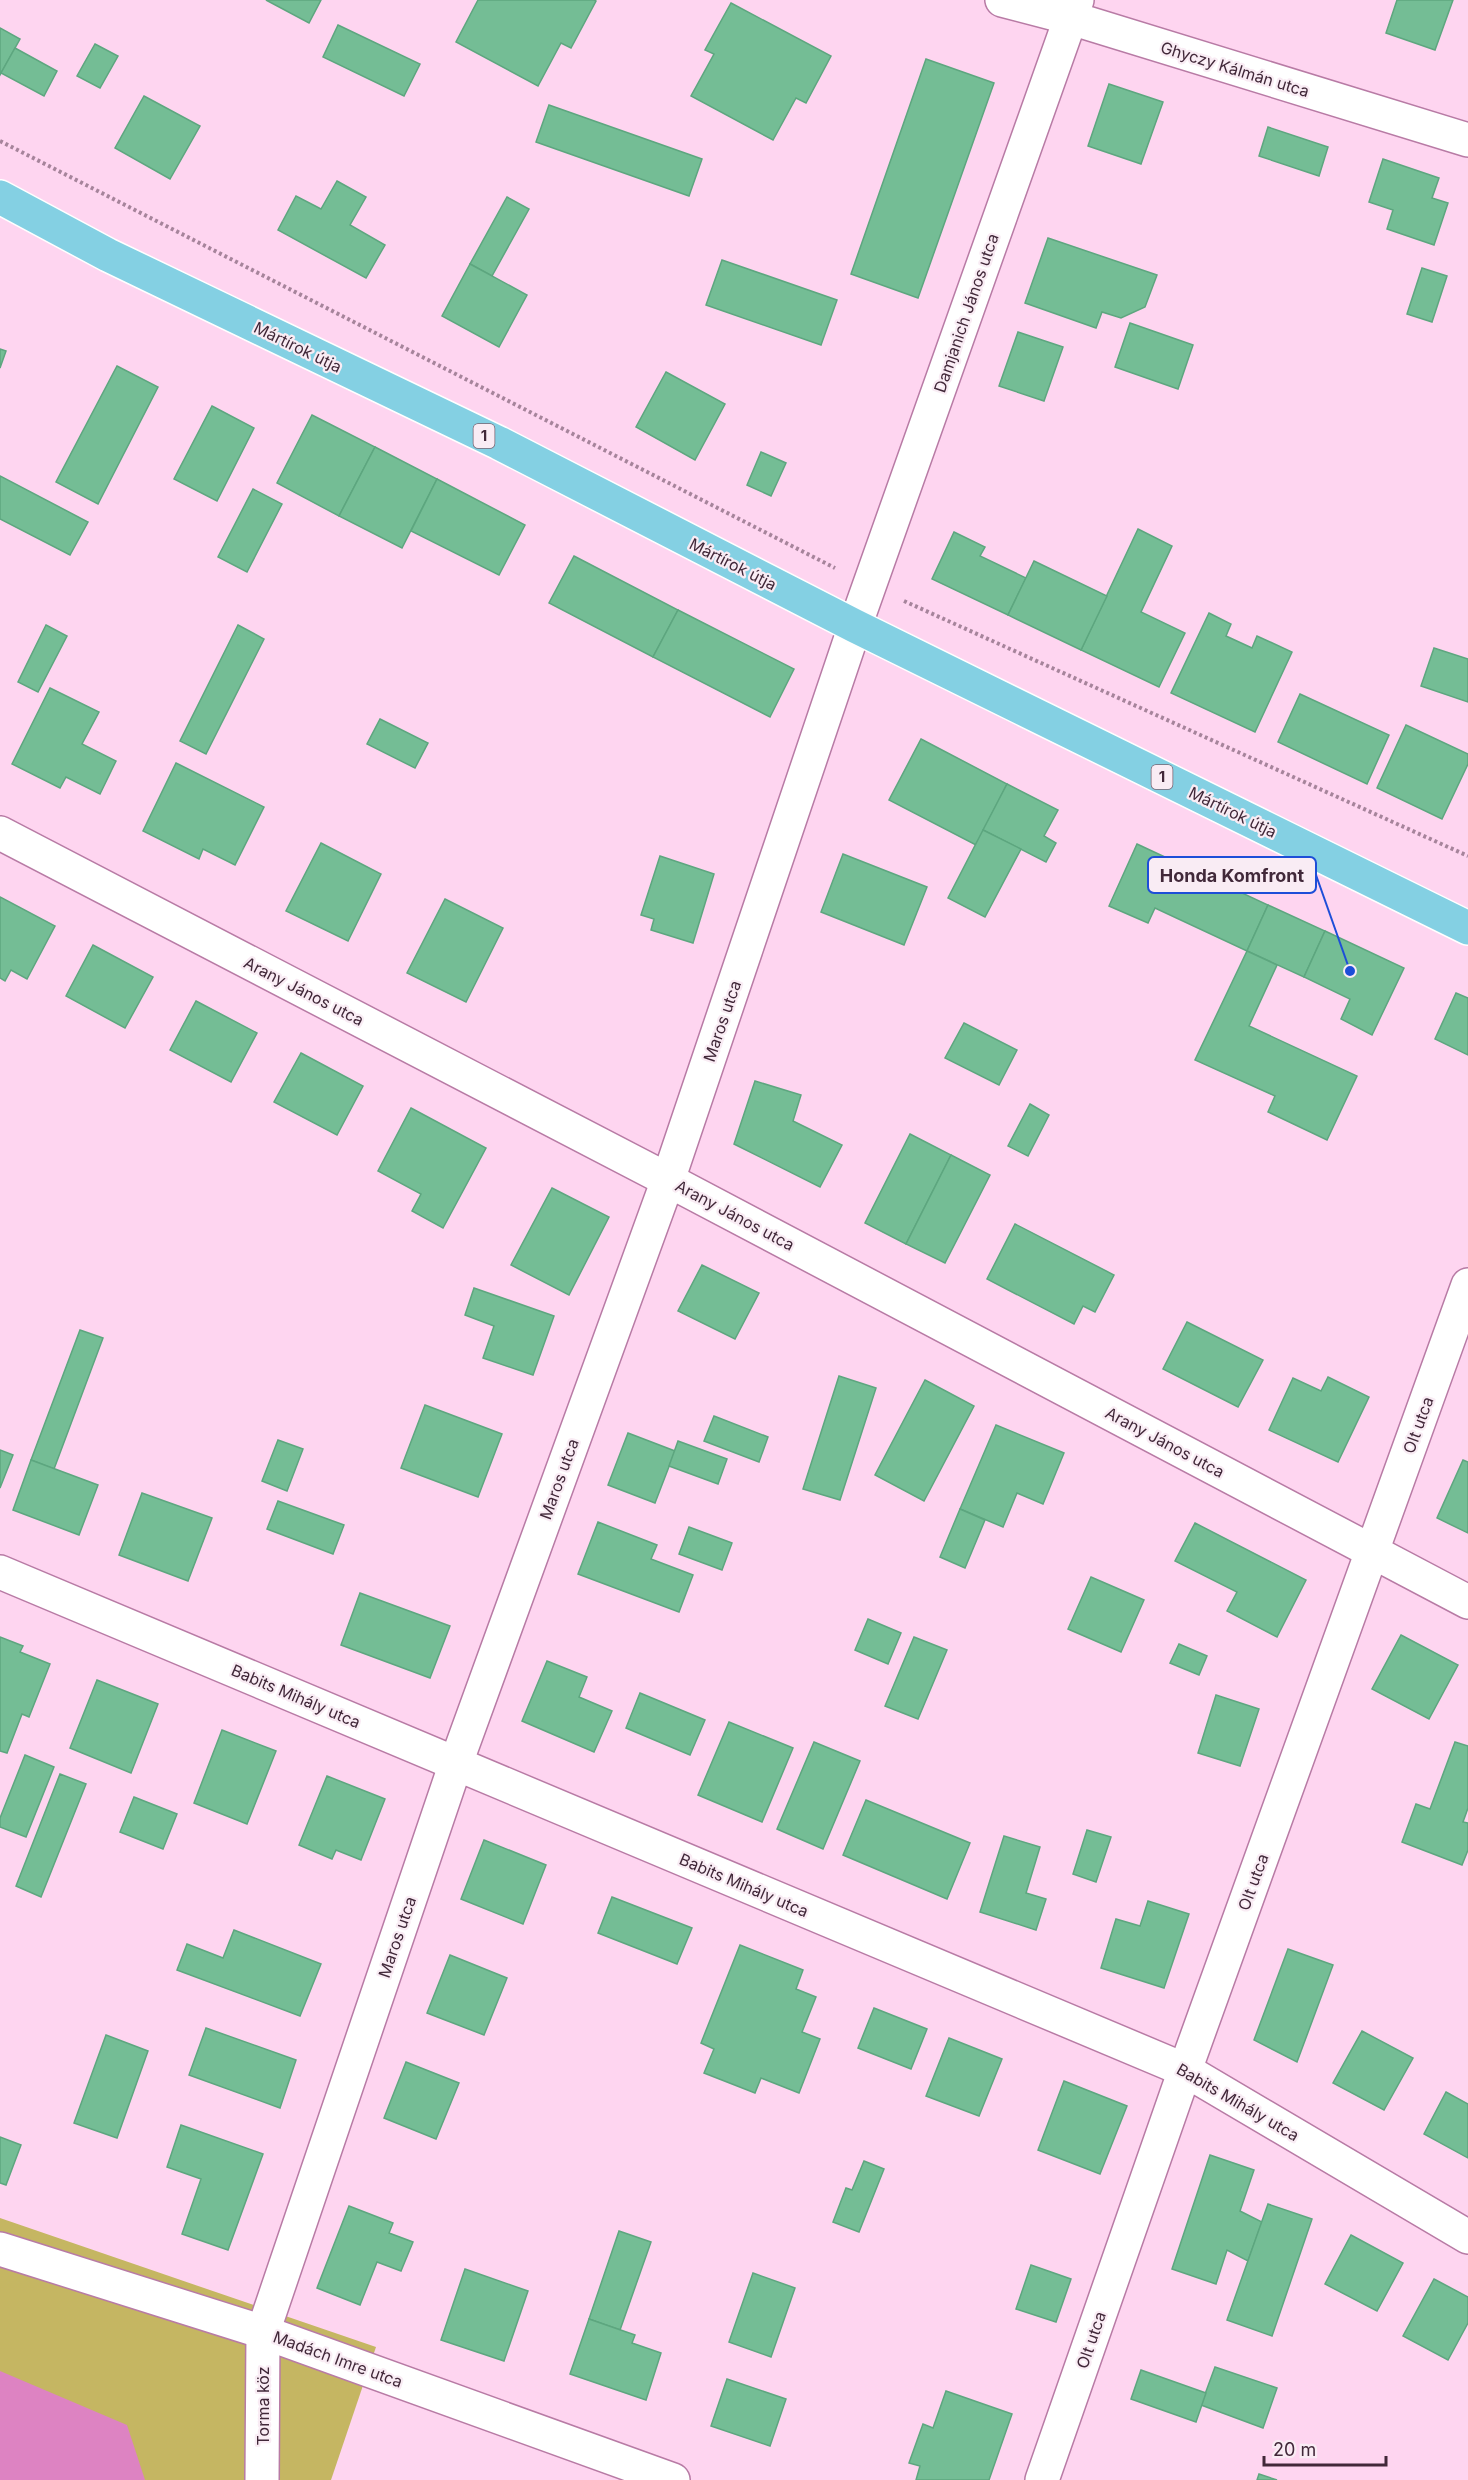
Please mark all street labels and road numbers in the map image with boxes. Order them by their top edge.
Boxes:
street label: Ghyczy Kálmán utca [1158,37,1312,101]
street label: Damjanich János utca [929,231,1003,395]
street label: Mártírok útja [251,317,345,377]
road number: 1 [474,424,494,448]
street label: Mártírok útja [686,533,780,595]
road number: 1 [1152,765,1172,789]
street label: Mártírok útja [1186,782,1280,842]
street label: Arany János utca [241,952,367,1030]
street label: Maros utca [699,978,745,1064]
street label: Arany János utca [672,1175,798,1255]
street label: Olt utca [1399,1394,1437,1456]
street label: Arany János utca [1102,1402,1228,1482]
street label: Maros utca [535,1436,583,1522]
street label: Babits Mihály utca [228,1660,364,1732]
street label: Babits Mihály utca [676,1849,812,1921]
street label: Olt utca [1234,1851,1272,1913]
street label: Maros utca [374,1894,420,1980]
street label: Babits Mihály utca [1173,2059,1303,2145]
street label: Olt utca [1072,2309,1110,2371]
street label: Madách Imre utca [271,2326,405,2392]
street label: Torma köz [253,2366,273,2446]

